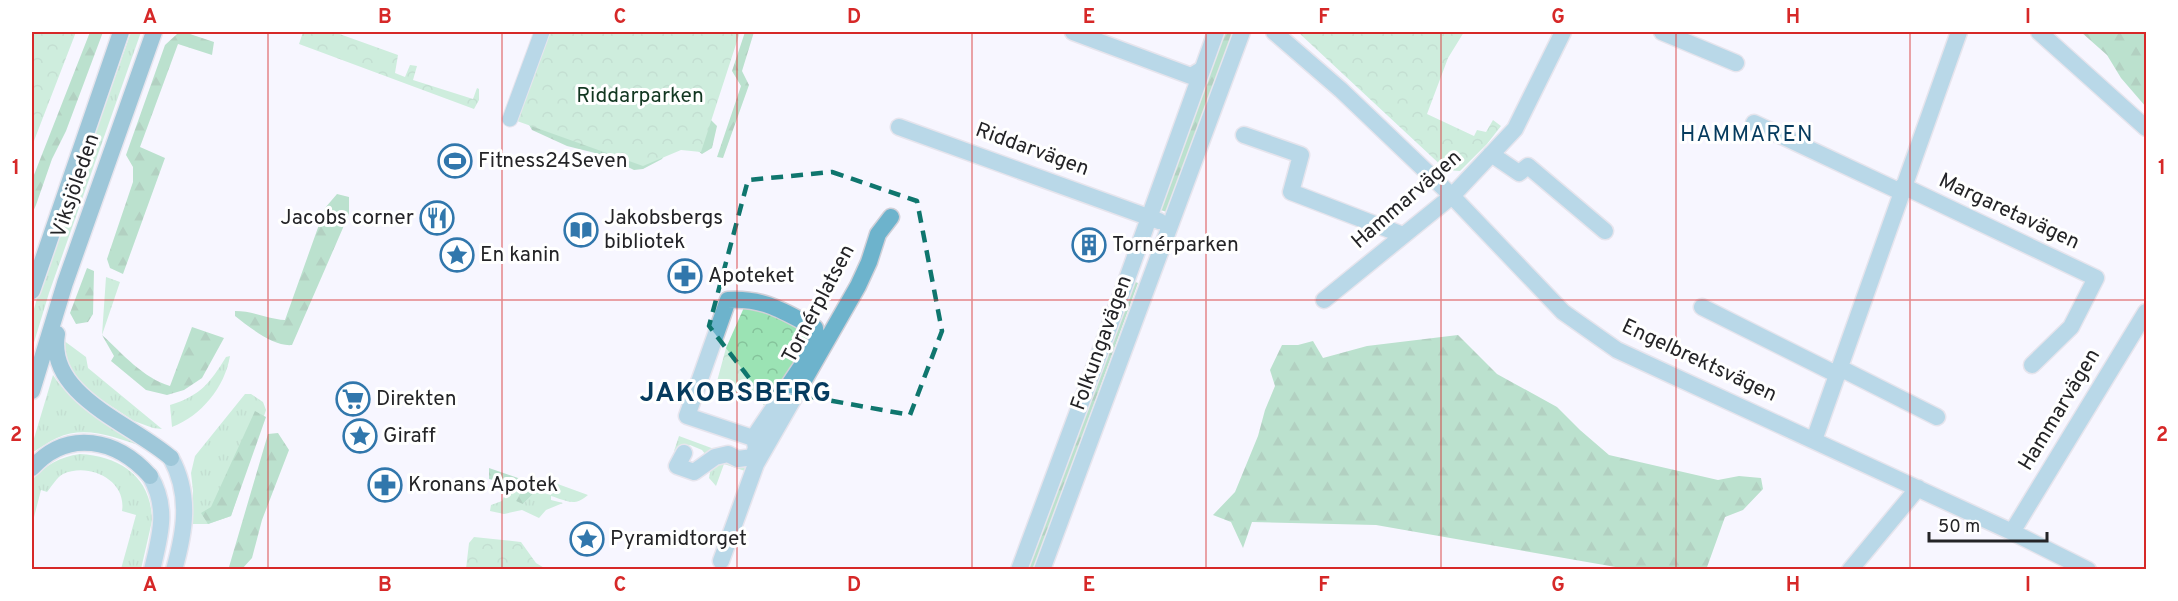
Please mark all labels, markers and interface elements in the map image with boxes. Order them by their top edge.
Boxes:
text: A [143,5,157,31]
text: B [378,5,392,31]
text: C [614,5,626,31]
text: D [847,5,861,31]
text: E [1083,5,1095,31]
text: F [1318,5,1330,31]
text: G [1551,5,1565,31]
text: H [1786,5,1800,31]
text: I [2025,5,2031,31]
park label: Riddarparken [576,83,704,110]
street label: Riddarvägen [971,117,1093,183]
district label: HAMMAREN [1680,122,1814,149]
street label: Viksjöleden [45,130,107,242]
sports icon: Fitness24Seven [437,143,473,179]
street label: Hammarvägen [1346,145,1468,255]
place label: Fitness24Seven [478,148,628,175]
text: 1 [12,156,20,182]
text: 1 [2158,156,2166,182]
street label: Margaretavägen [1934,168,2084,256]
restaurant icon: Jacobs corner [419,200,455,236]
place label: Jacobs corner [280,205,414,232]
place label: Jakobsbergs bibliotek [604,205,723,256]
library icon: Jakobsbergs bibliotek [563,212,599,248]
building icon: Tornérparken [1071,227,1107,263]
place label: Tornérparken [1112,232,1239,259]
place icon: En kanin [439,237,475,273]
street label: Tornérplatsen [776,240,862,368]
place label: En kanin [480,242,560,269]
pharmacy icon: Apoteket [667,258,703,294]
place label: Apoteket [708,263,795,290]
street label: Folkungavägen [1065,272,1139,414]
street label: Engelbrektsvägen [1617,313,1781,409]
street label: Hammarvägen [2013,344,2107,476]
district label: JAKOBSBERG [640,377,832,411]
supermarket icon: Direkten [335,381,371,417]
place label: Direkten [376,386,457,413]
place icon: Giraff [342,418,378,454]
text: 2 [10,423,22,449]
place label: Giraff [383,423,436,450]
text: 2 [2156,423,2168,449]
pharmacy icon: Kronans Apotek [367,467,403,503]
place label: Kronans Apotek [408,472,558,499]
scale bar [1929,505,2048,543]
text: 50 m [1938,516,1980,539]
place icon: Pyramidtorget [569,521,605,557]
place label: Pyramidtorget [610,526,747,553]
text: A [143,573,157,599]
text: B [378,573,392,599]
text: C [614,573,626,599]
text: D [847,573,861,599]
text: E [1083,573,1095,599]
text: F [1318,573,1330,599]
text: G [1551,573,1565,599]
text: H [1786,573,1800,599]
text: I [2025,573,2031,599]

